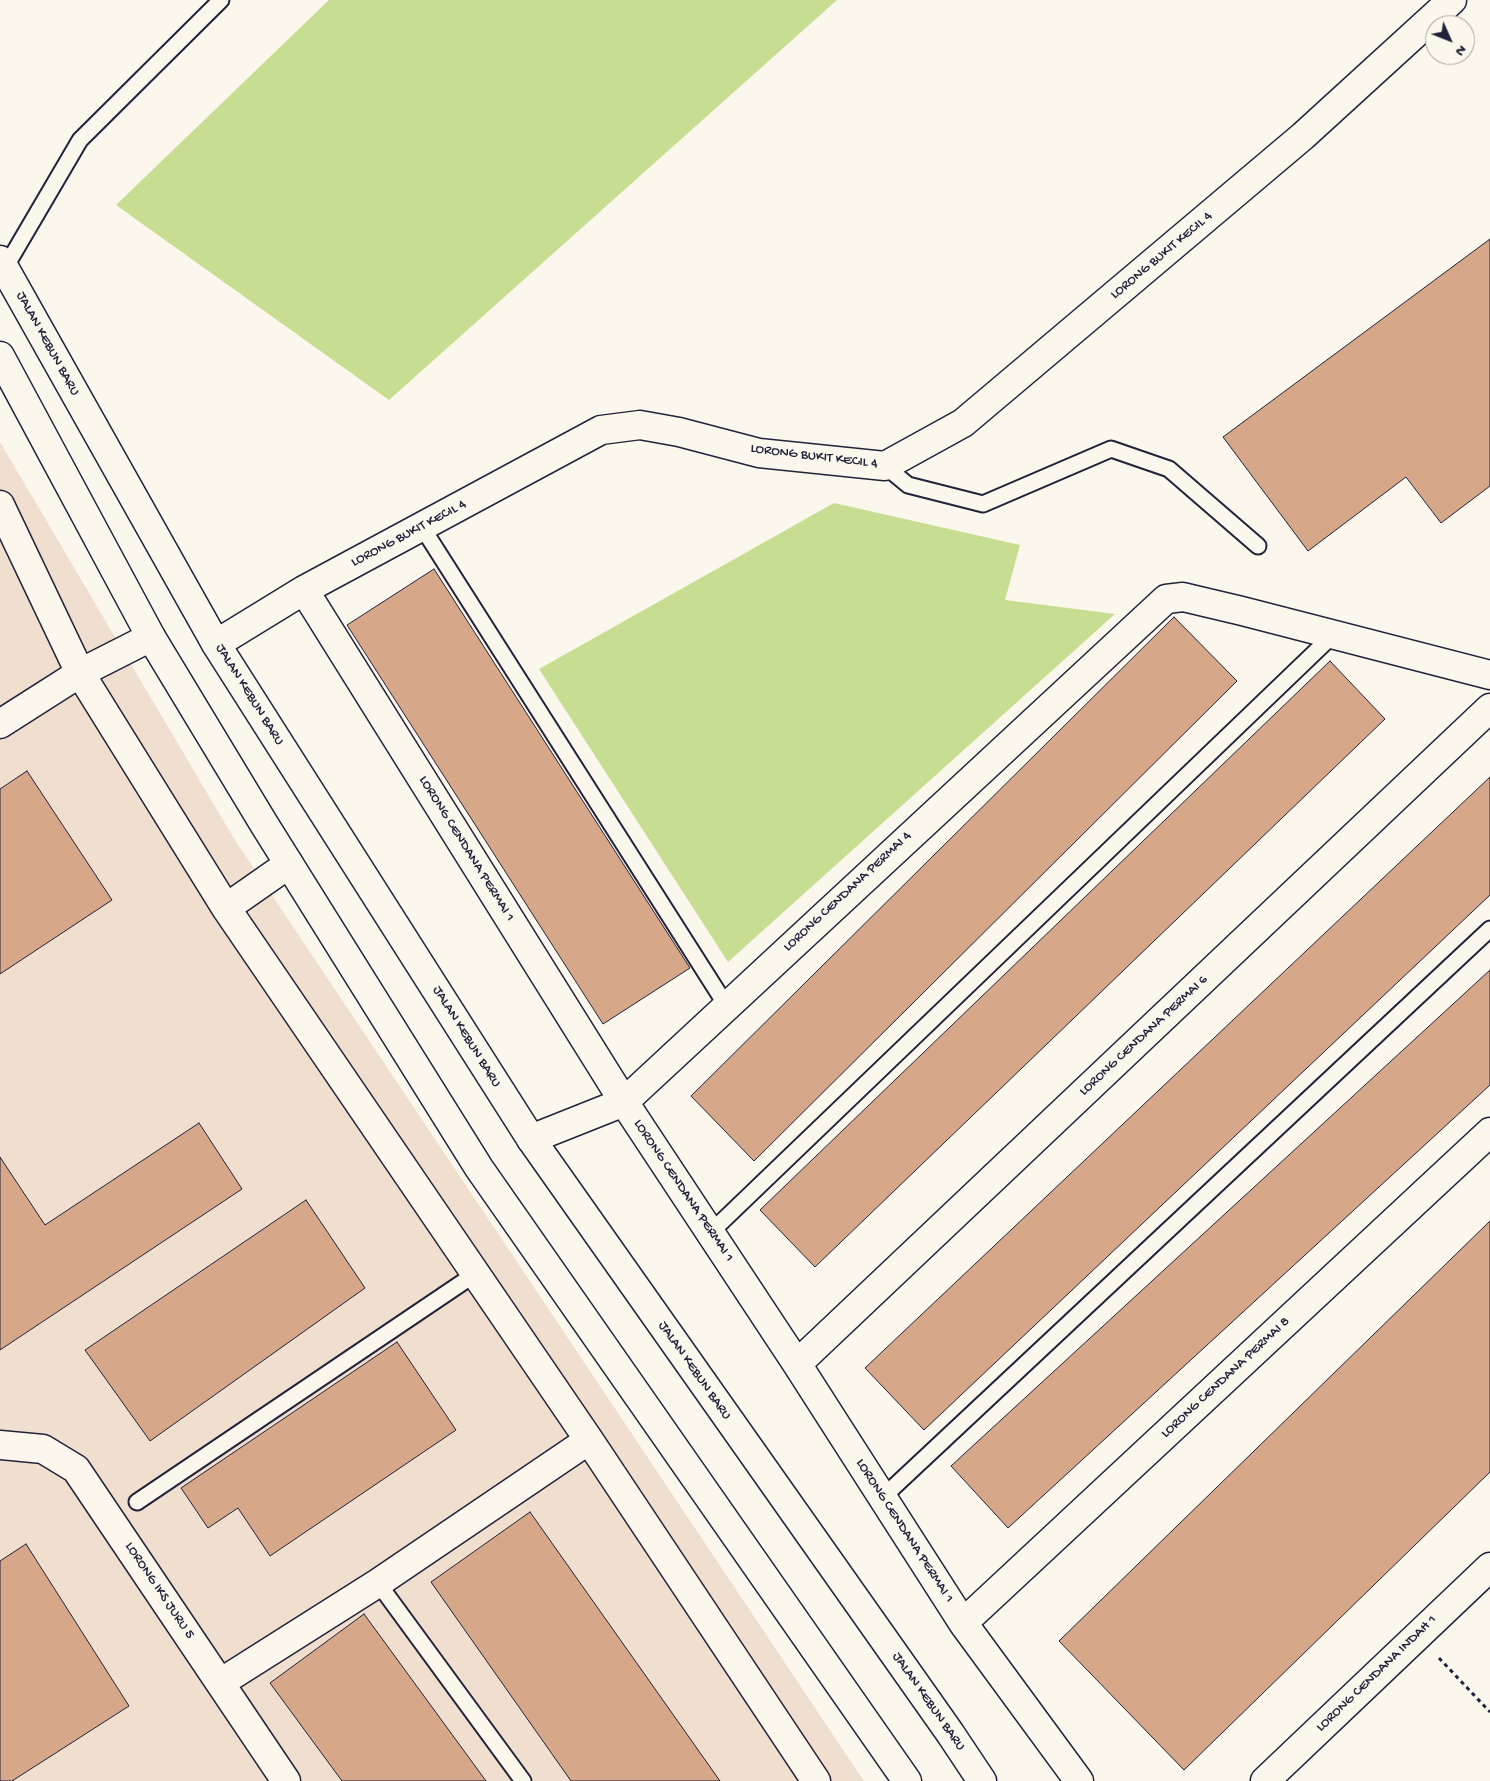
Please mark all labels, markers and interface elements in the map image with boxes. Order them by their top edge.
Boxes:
north arrow [1425,15,1475,65]
text: N [1451,41,1470,59]
street label: LORONG BUKIT KECIL 4 [1108,208,1216,304]
street label: JALAN KEBUN BARU [11,289,83,399]
street label: LORONG BUKIT KECIL 4 [749,441,879,473]
street label: LORONG BUKIT KECIL 4 [349,497,469,571]
street label: JALAN KEBUN BARU [211,641,287,749]
street label: LORONG CENDANA PERMAI 1 [414,773,518,925]
street label: LORONG CENDANA PERMAI 4 [780,828,916,956]
street label: LORONG CENDANA PERMAI 6 [1076,972,1212,1100]
street label: JALAN KEBUN BARU [428,983,504,1091]
street label: LORONG CENDANA PERMAI 1 [629,1117,737,1265]
street label: LORONG CENDANA PERMAI 8 [1158,1314,1294,1442]
street label: JALAN KEBUN BARU [654,1318,734,1424]
street label: LORONG CENDANA PERMAI 1 [851,1456,957,1606]
street label: LORONG IKS JURU 5 [120,1539,198,1643]
street label: LORONG CENDANA INDAH 1 [1313,1612,1441,1736]
street label: JALAN KEBUN BARU [888,1649,968,1755]

